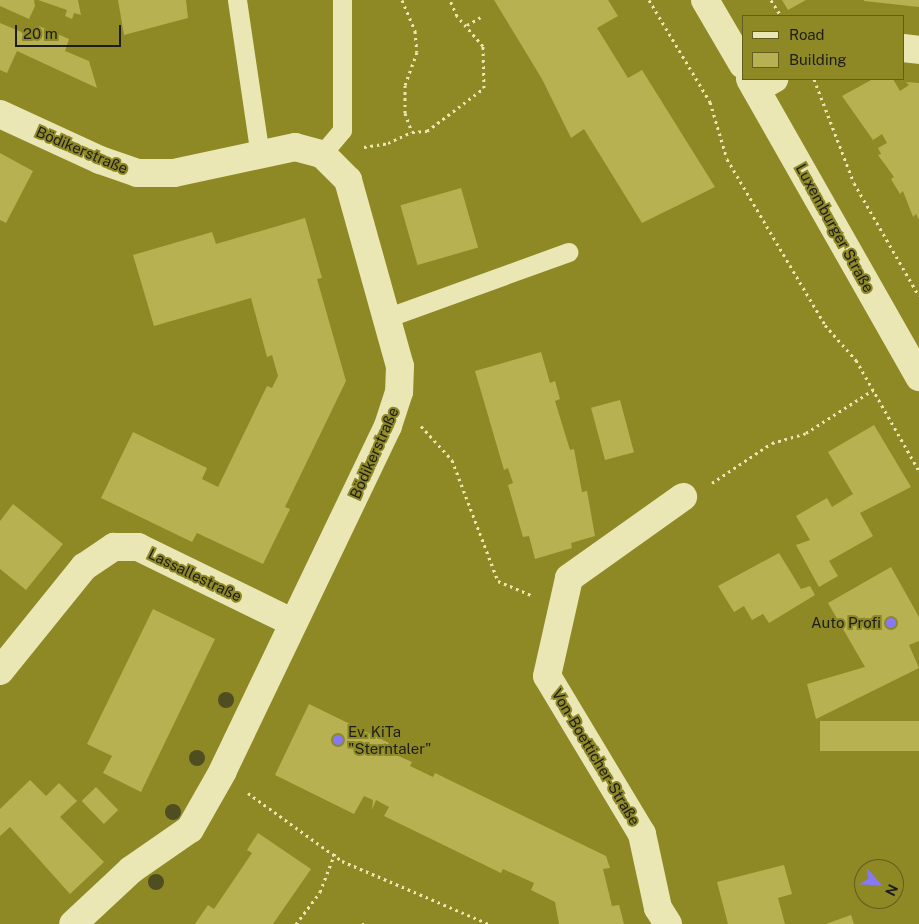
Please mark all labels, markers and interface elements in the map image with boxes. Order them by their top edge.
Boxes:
scale bar [18,15,124,47]
legend [742,15,904,80]
text: 20 m [23,25,58,42]
text: Road [789,26,825,43]
text: Building [789,51,847,68]
street label: Bödikerstraße [33,123,131,177]
street label: Luxemburger Straße [792,161,878,295]
street label: Bödikerstraße [346,404,402,502]
street label: Lassallestraße [145,545,245,605]
place label: Auto Profi [811,614,881,632]
marker: Auto Profi [885,617,897,629]
street label: Von-Boetticher-Straße [548,685,644,829]
place label: Ev. KiTa "Sterntaler" [348,722,432,757]
marker: Ev. KiTa "Sterntaler" [332,734,344,746]
north arrow [854,859,904,909]
text: N [882,882,901,899]

